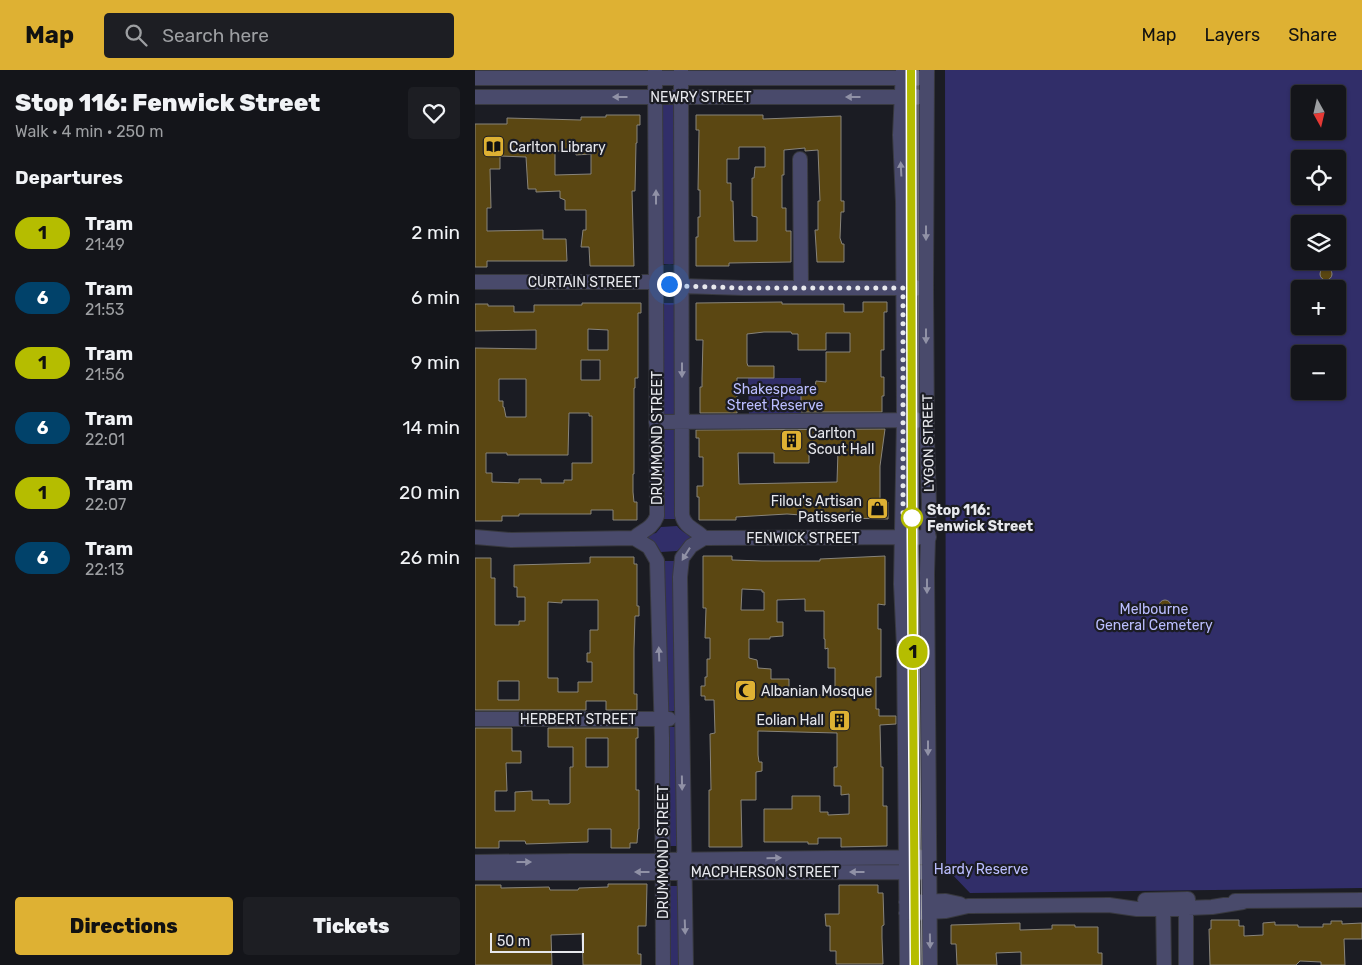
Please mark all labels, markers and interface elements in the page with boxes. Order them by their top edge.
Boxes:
search box [104,13,454,58]
text: Map [25,21,74,49]
icon: search [122,21,150,49]
text: Search here [162,24,269,47]
text: Map [1142,24,1177,46]
text: Layers [1205,24,1260,46]
text: Share [1288,24,1337,46]
north arrow [1291,85,1346,140]
map controls [1291,85,1346,400]
button: heart [408,87,460,139]
text: Stop 116: Fenwick Street [15,89,320,117]
street label: NEWRY STREET [650,89,752,106]
one-way arrow [612,93,628,101]
one-way arrow [845,93,861,101]
text: Walk · 4 min · 250 m [15,122,163,141]
library icon: Carlton Library [481,135,505,159]
place label: Carlton Library [509,139,606,156]
button: locate [1291,150,1346,205]
one-way arrow [896,161,904,177]
text: Departures [15,166,123,189]
one-way arrow [652,189,660,205]
text: Tram [85,212,133,235]
button: layers [1291,215,1346,270]
text: 2 min [411,221,460,244]
text: 1 [38,222,47,244]
one-way arrow [922,225,930,241]
text: 21:49 [85,235,125,254]
your location [657,272,682,297]
street label: CURTAIN STREET [528,274,640,291]
text: Tram [85,277,133,300]
button: + [1291,280,1346,335]
text: 6 min [411,286,460,309]
text: 6 [37,287,48,309]
text: 21:53 [85,300,124,319]
one-way arrow [922,329,930,345]
text: Tram [85,342,133,365]
button: − [1291,345,1346,400]
text: 9 min [411,351,460,374]
text: 1 [38,352,47,374]
one-way arrow [678,362,686,378]
text: 21:56 [85,365,125,384]
street label: DRUMMOND STREET [649,371,666,505]
park label: Shakespeare Street Reserve [727,381,823,414]
street label: LYGON STREET [919,394,938,492]
text: Tram [85,407,133,430]
text: 14 min [402,416,460,439]
text: 6 [37,417,48,439]
place label: Carlton Scout Hall [808,425,874,458]
building icon: Carlton Scout Hall [780,429,804,453]
text: 22:01 [85,430,125,449]
text: Tram [85,472,133,495]
text: 20 min [399,481,460,504]
text: 1 [38,482,47,504]
place label: Filou's Artisan Patisserie [771,493,862,526]
text: 22:07 [85,495,126,514]
shop icon: Filou's Artisan Patisserie [866,497,890,521]
place label: Stop 116: Fenwick Street [927,502,1034,535]
marker: Stop 116: Fenwick Street [901,507,923,529]
street label: FENWICK STREET [746,530,860,547]
text: Tram [85,537,133,560]
text: 26 min [400,546,460,569]
text: 6 [37,547,48,569]
one-way arrow [681,547,690,561]
text: 22:13 [85,560,124,579]
one-way arrow [923,578,931,594]
park label: Melbourne General Cemetery [1095,601,1213,634]
line badge: 1 [897,636,929,668]
text: 1 [909,641,917,663]
one-way arrow [655,646,663,662]
mosque icon: Albanian Mosque [733,679,757,703]
place label: Albanian Mosque [761,683,872,700]
building icon: Eolian Hall [828,708,852,732]
street label: HERBERT STREET [520,711,636,728]
place label: Eolian Hall [757,712,824,729]
one-way arrow [924,740,932,756]
one-way arrow [679,775,687,791]
street label: DRUMMOND STREET [655,785,672,919]
one-way arrow [766,854,782,862]
one-way arrow [516,857,532,865]
park label: Hardy Reserve [934,861,1028,878]
street label: MACPHERSON STREET [691,864,839,881]
one-way arrow [633,868,649,876]
one-way arrow [848,868,864,876]
button: Directions [15,897,233,955]
button: Tickets [243,897,460,955]
one-way arrow [681,919,689,935]
scale bar [490,930,584,953]
text: 50 m [497,933,530,950]
one-way arrow [926,933,934,949]

